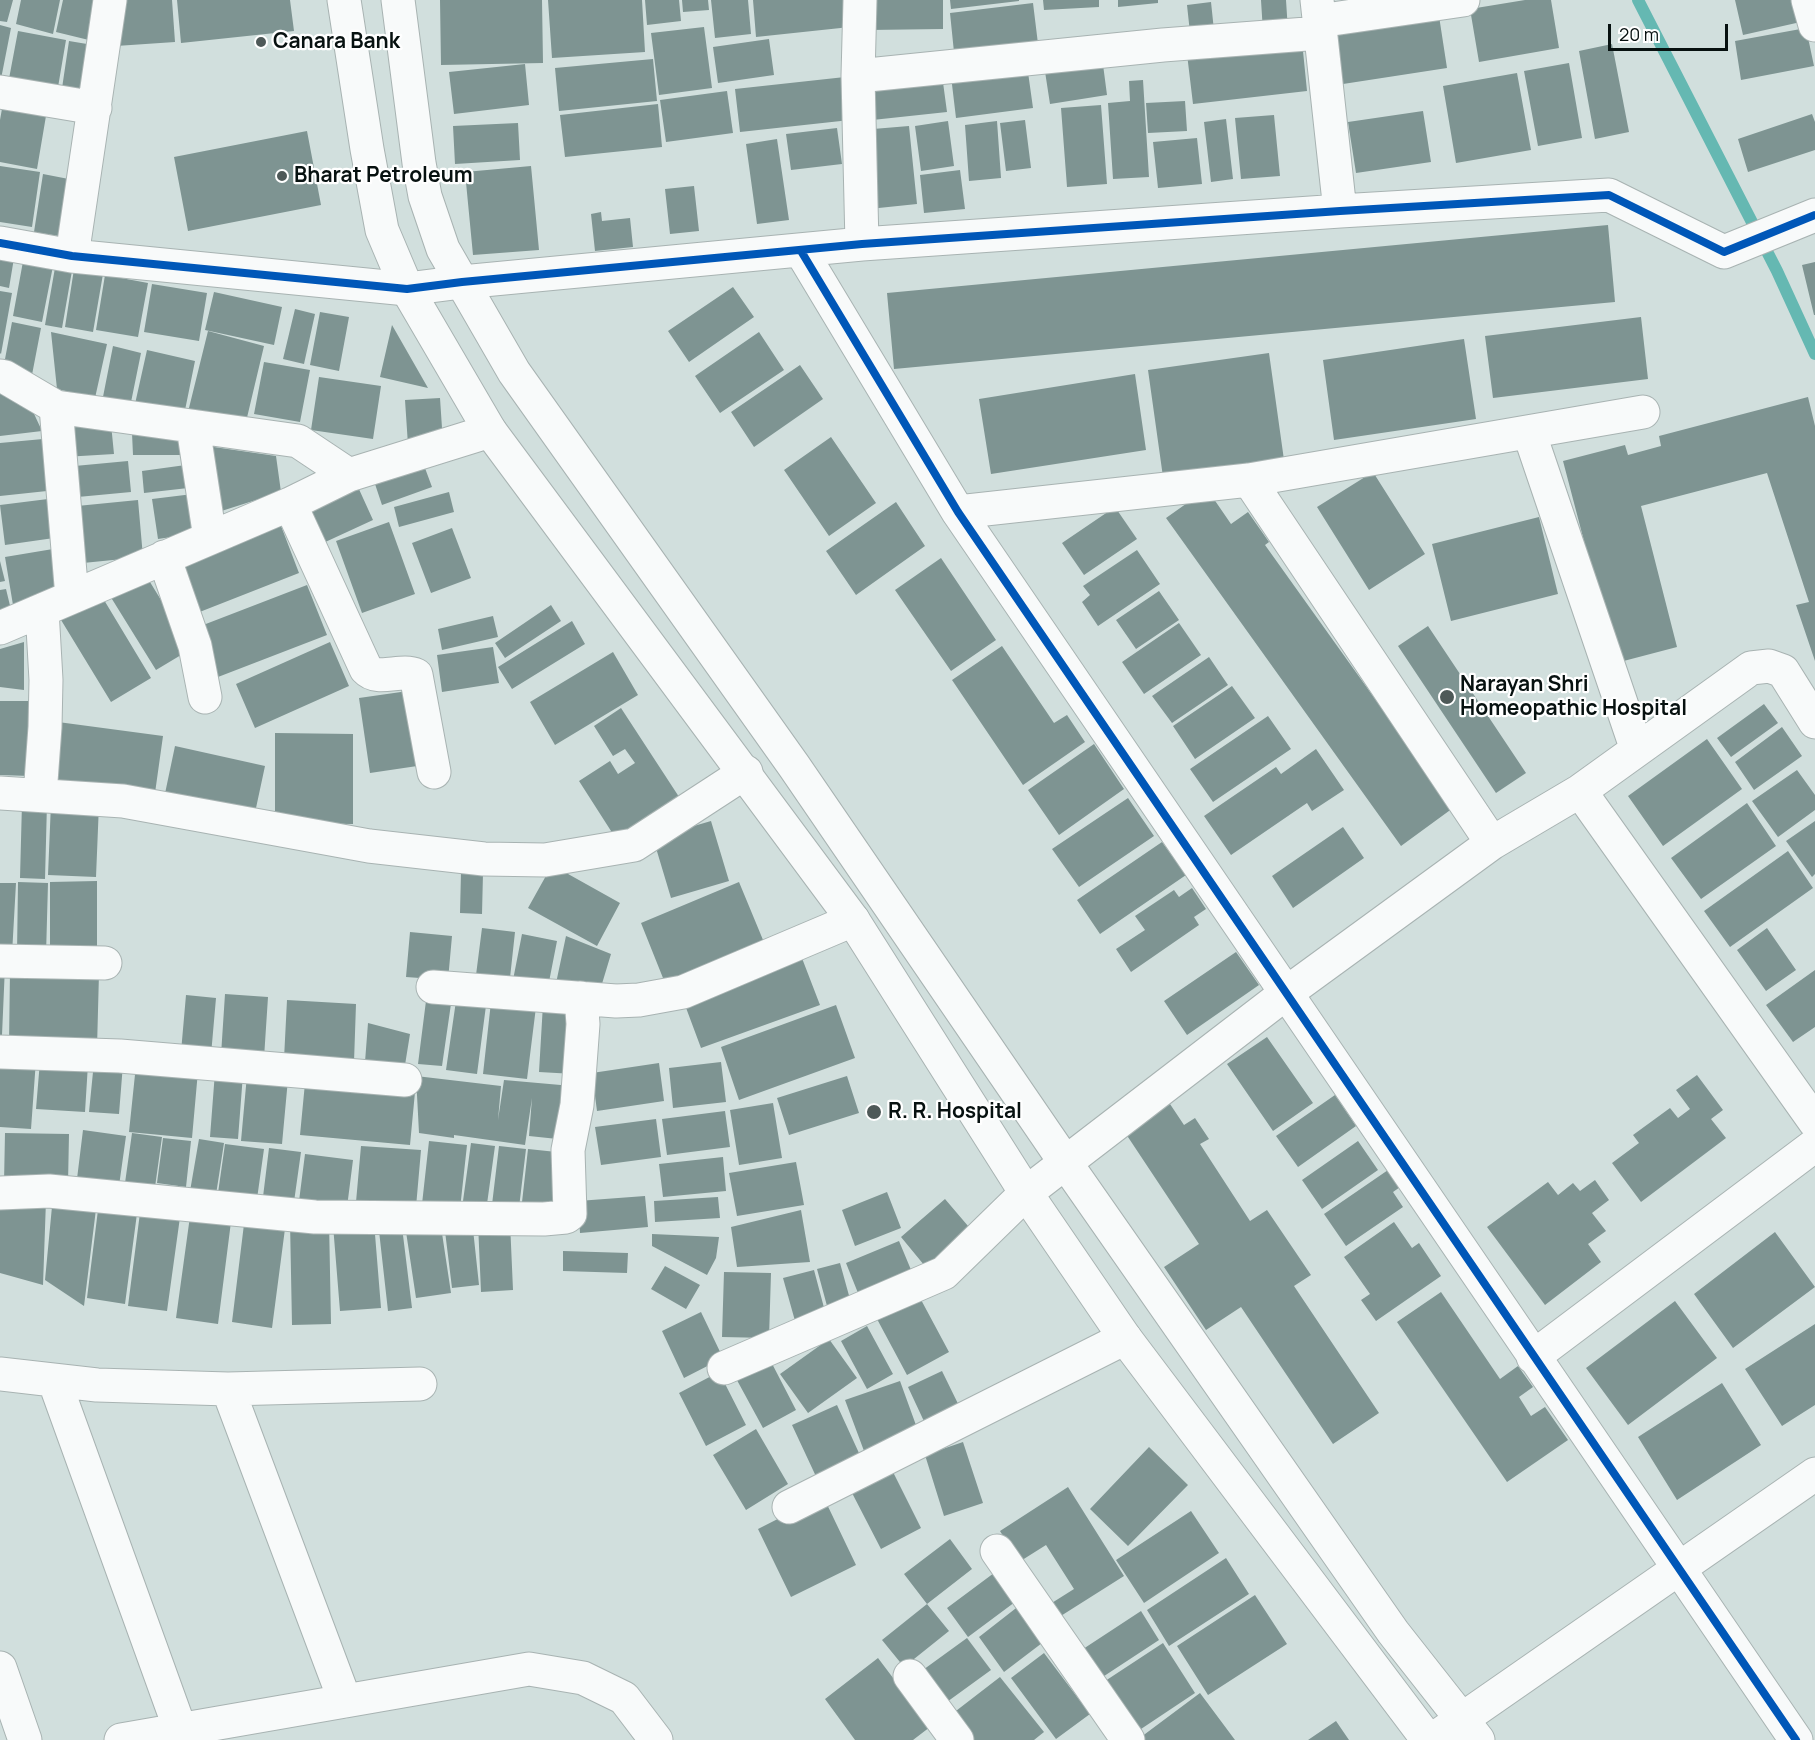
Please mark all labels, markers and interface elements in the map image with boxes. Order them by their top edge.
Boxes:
scale bar [1611,12,1731,50]
text: 20 m [1619,22,1659,46]
place label: Canara Bank [273,29,400,55]
marker: Canara Bank [254,35,268,49]
place label: Bharat Petroleum [294,163,473,189]
marker: Bharat Petroleum [275,169,289,183]
place label: Narayan Shri Homeopathic Hospital [1460,672,1687,722]
marker: Narayan Shri Homeopathic Hospital [1438,688,1456,706]
place label: R. R. Hospital [888,1099,1022,1125]
marker: R. R. Hospital [865,1103,883,1121]

